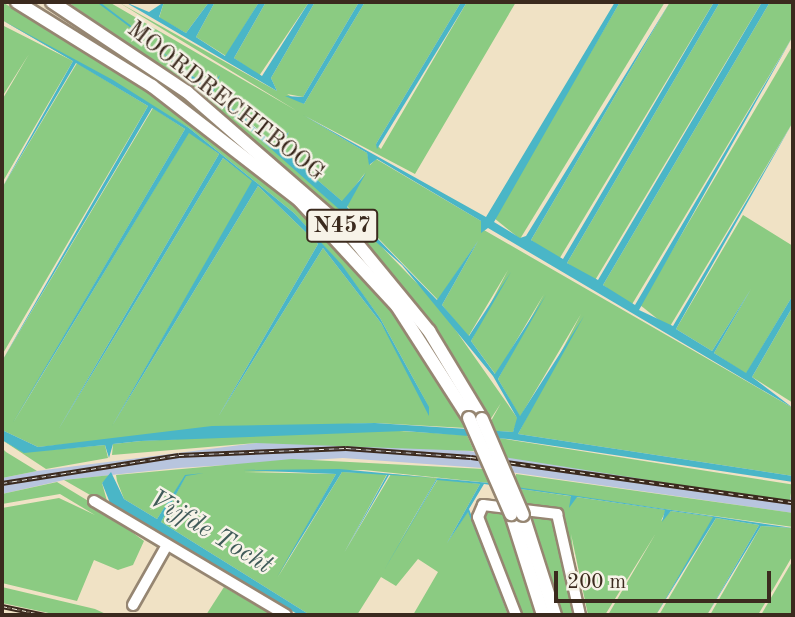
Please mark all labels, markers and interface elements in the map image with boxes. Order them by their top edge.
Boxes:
street label: MOORDRECHTBOOG [120,16,330,188]
road number: N457 [305,206,379,246]
water label: Vijfde Tocht [143,484,277,582]
scale bar [557,558,774,602]
text: 200 m [567,572,626,593]

